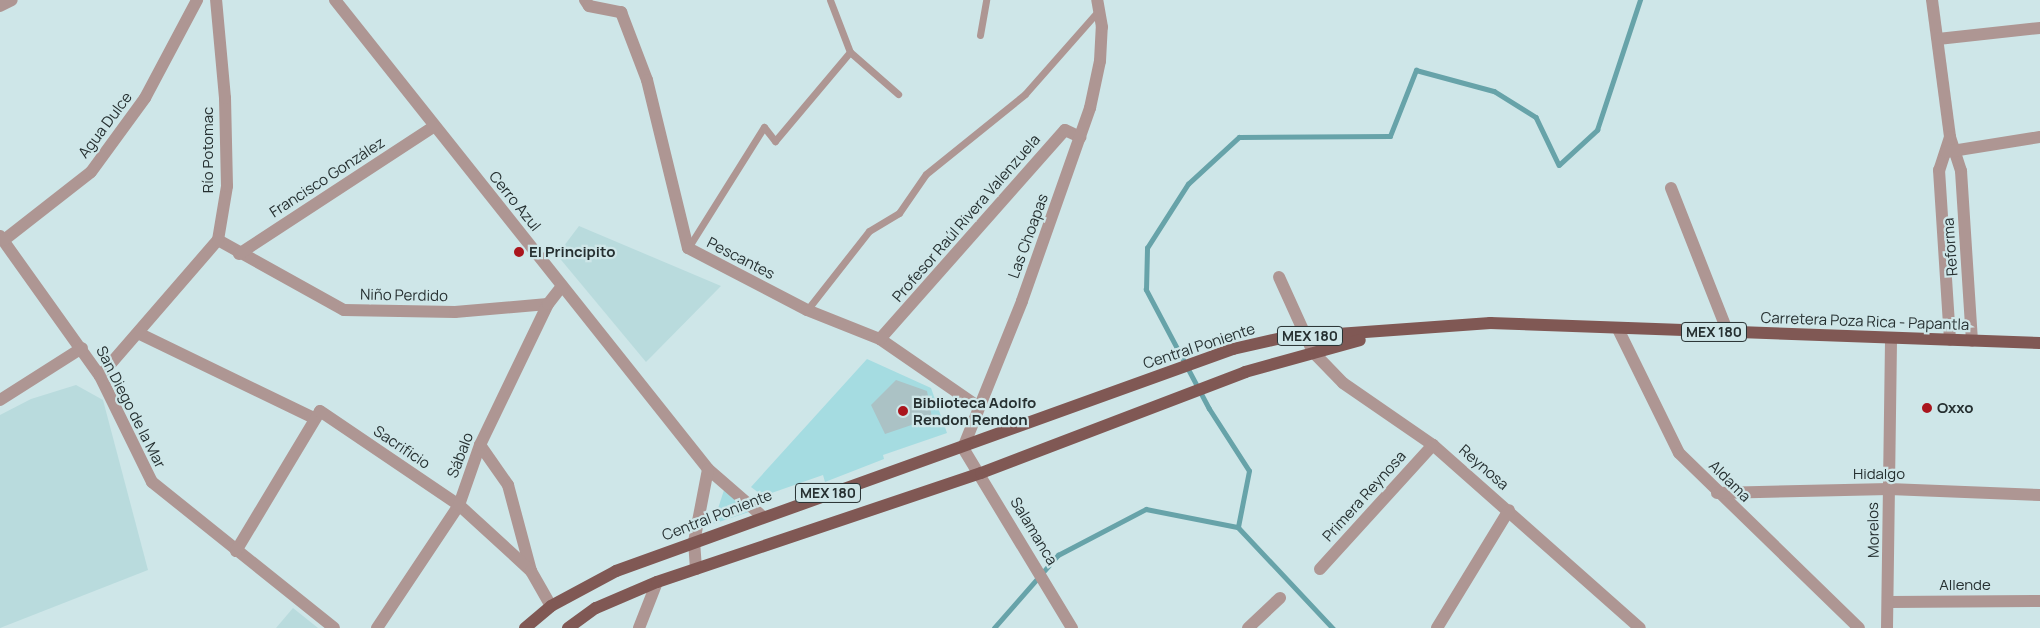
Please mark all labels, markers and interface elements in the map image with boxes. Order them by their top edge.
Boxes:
street label: Agua Dulce [74,88,136,162]
street label: Río Potomac [199,107,217,193]
street label: Profesor Raúl Rivera Valenzuela [888,131,1044,305]
street label: Francisco González [266,133,388,221]
street label: Cerro Azul [485,167,545,235]
street label: Las Choapas [1004,191,1052,281]
street label: Reforma [1939,217,1961,277]
street label: Pescantes [704,233,778,283]
place label: El Principito [529,243,615,261]
marker: El Principito [513,246,525,258]
street label: Niño Perdido [360,285,448,305]
street label: Carretera Poza Rica - Papantla [1760,308,1970,334]
street label: Central Poniente [1141,319,1257,373]
road number: MEX 180 [1680,321,1748,344]
road number: MEX 180 [1276,324,1344,348]
street label: San Diego de la Mar [92,343,170,471]
place label: Biblioteca Adolfo Rendon Rendon [913,393,1036,428]
place label: Oxxo [1937,399,1974,417]
marker: Oxxo [1921,402,1933,414]
marker: Biblioteca Adolfo Rendon Rendon [897,405,909,417]
street label: Sacrificio [370,422,434,472]
street label: Sábalo [443,430,477,480]
street label: Reynosa [1456,441,1512,493]
street label: Primera Reynosa [1319,447,1409,545]
street label: Aldama [1706,457,1754,505]
street label: Hidalgo [1853,465,1905,483]
road number: MEX 180 [794,482,862,504]
street label: Central Poniente [659,486,775,544]
street label: Salamanca [1007,494,1061,568]
street label: Morelos [1864,502,1882,558]
street label: Allende [1939,576,1991,594]

